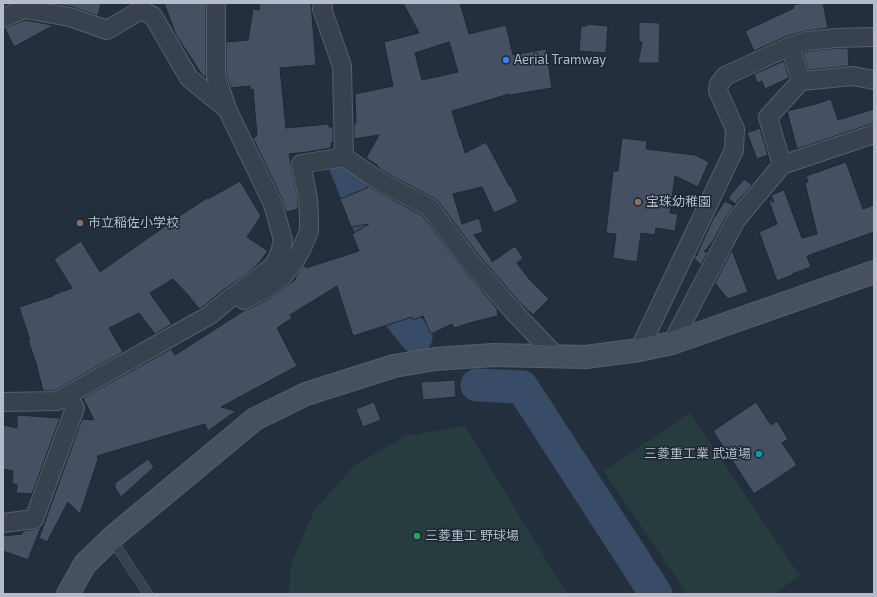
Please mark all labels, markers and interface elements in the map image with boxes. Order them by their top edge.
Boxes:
place label: Aerial Tramway [514,52,606,68]
marker: Aerial Tramway [501,55,511,65]
place label: 宝珠幼稚園 [646,194,711,210]
marker: 宝珠幼稚園 [633,197,643,207]
place label: 市立稲佐小学校 [88,215,179,231]
marker: 市立稲佐小学校 [75,218,85,228]
place label: 三菱重工業 武道場 [644,446,751,462]
marker: 三菱重工業 武道場 [754,449,764,459]
place label: 三菱重工 野球場 [425,528,519,544]
marker: 三菱重工 野球場 [412,531,422,541]

